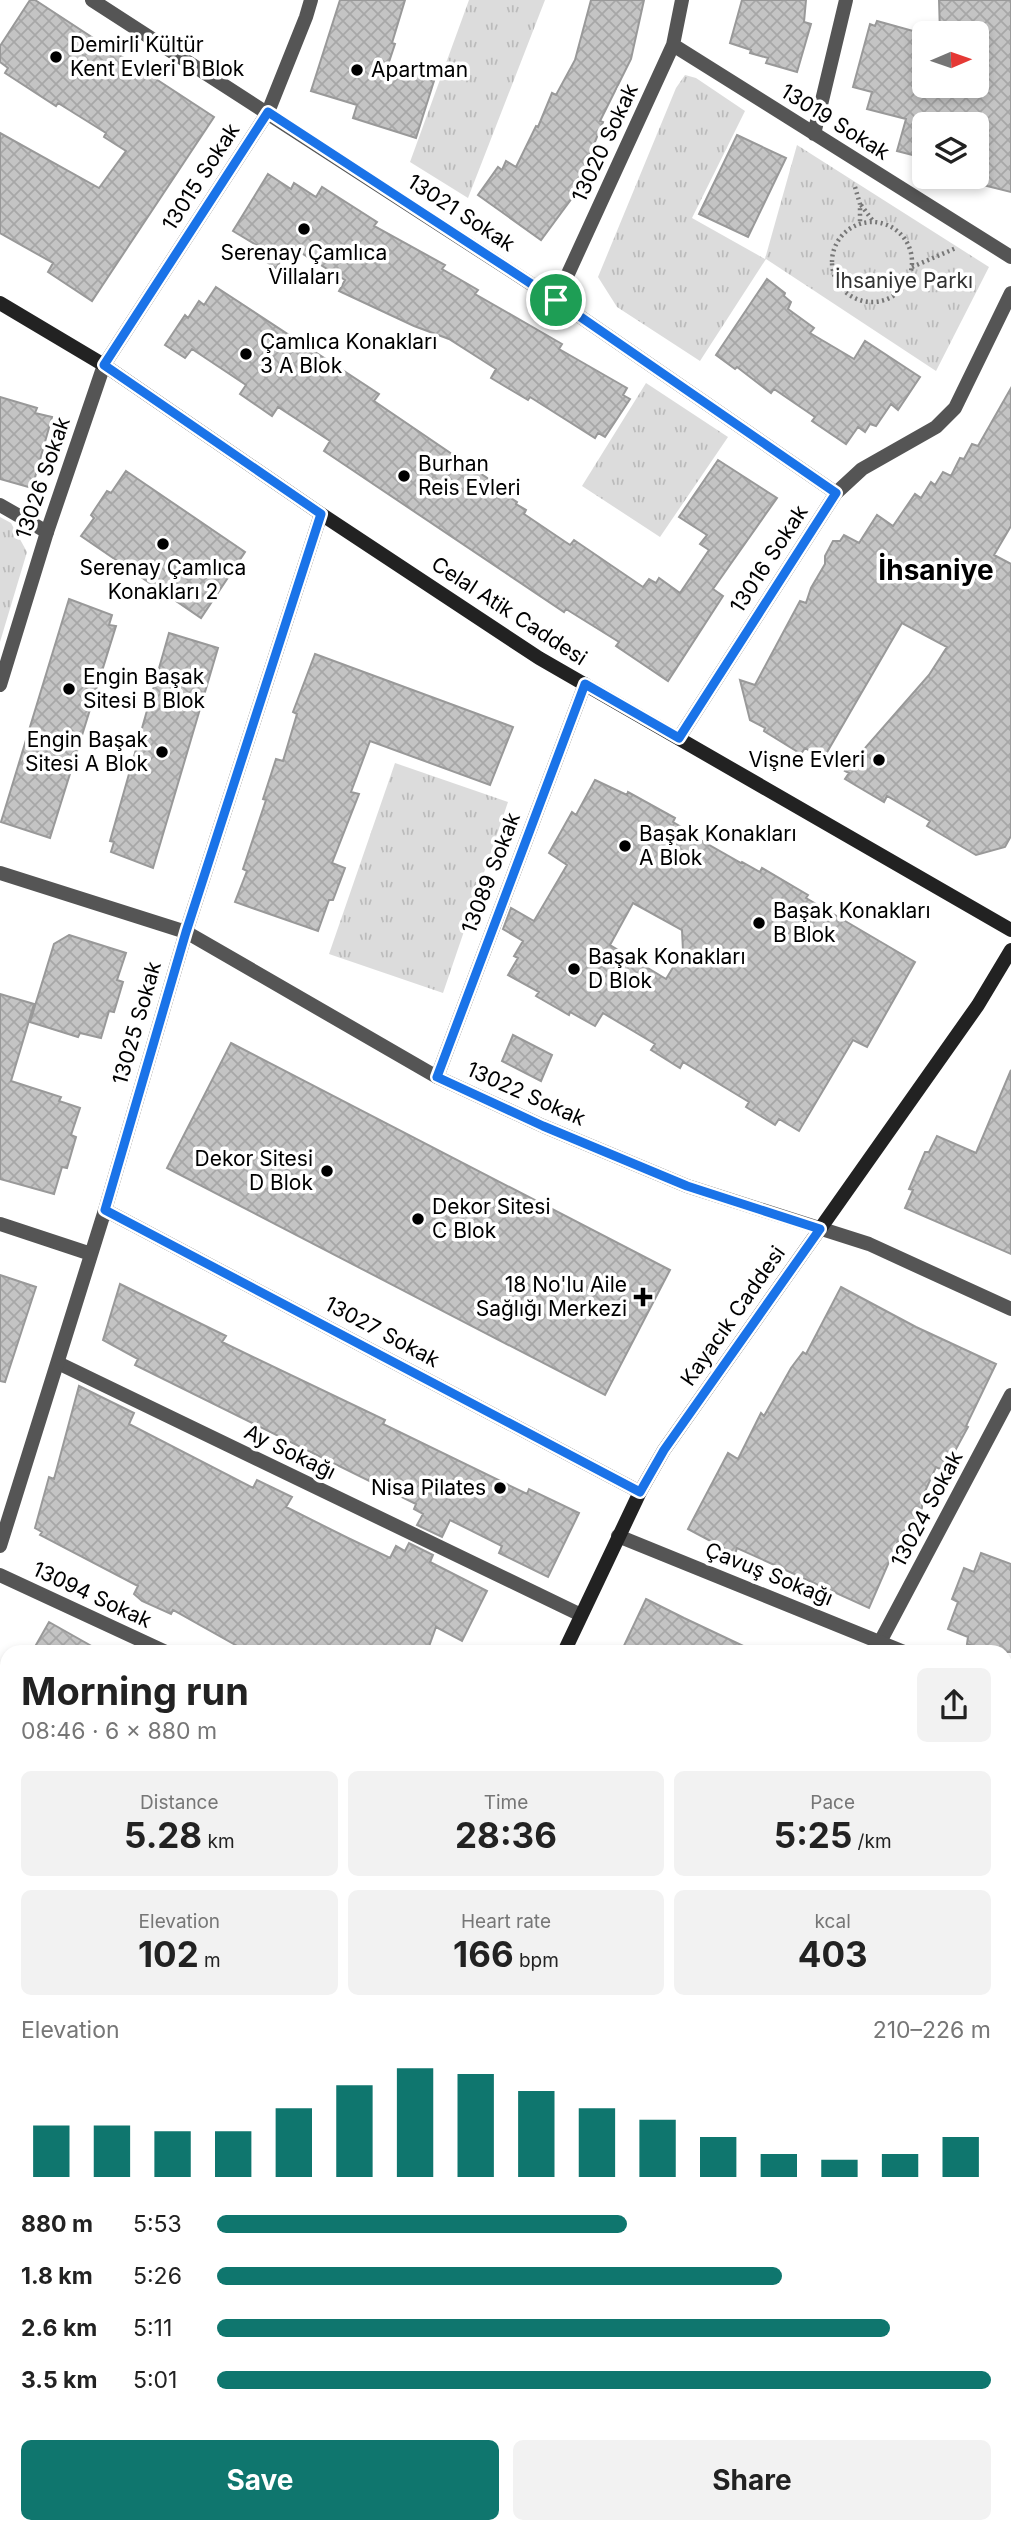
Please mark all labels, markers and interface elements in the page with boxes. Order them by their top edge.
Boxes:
north arrow [912,21,989,98]
map controls [912,21,989,189]
place label: Demirli Kültür Kent Evleri B Blok [70,32,245,81]
marker: Demirli Kültür Kent Evleri B Blok [48,49,64,65]
place label: Apartman [371,57,468,82]
marker: Apartman [349,62,365,78]
street label: 13019 Sokak [776,78,895,165]
street label: 13020 Sokak [566,79,643,206]
button: layers [912,112,989,189]
street label: 13015 Sokak [157,118,245,235]
street label: 13021 Sokak [403,169,520,257]
marker: Serenay Çamlıca Villaları [296,221,312,237]
place label: Serenay Çamlıca Villaları [221,240,387,289]
park label: İhsaniye Parkı [835,267,973,293]
pin [526,270,586,330]
icon: arrive [537,281,575,319]
place label: Çamlıca Konakları 3 A Blok [260,329,437,378]
marker: Çamlıca Konakları 3 A Blok [238,346,254,362]
street label: 13026 Sokak [10,413,75,542]
place label: Burhan Reis Evleri [418,451,521,500]
marker: Burhan Reis Evleri [396,468,412,484]
street label: 13016 Sokak [725,500,813,617]
marker: Serenay Çamlıca Konakları 2 [155,536,171,552]
street label: Celal Atik Caddesi [427,551,592,670]
district label: İhsaniye [878,552,994,587]
place label: Serenay Çamlıca Konakları 2 [80,555,246,604]
place label: Engin Başak Sitesi B Blok [83,664,206,713]
marker: Engin Başak Sitesi B Blok [61,681,77,697]
place label: Engin Başak Sitesi A Blok [25,727,148,776]
marker: Engin Başak Sitesi A Blok [154,744,170,760]
place label: Vişne Evleri [749,747,865,772]
marker: Vişne Evleri [871,752,887,768]
street label: 13089 Sokak [456,808,525,937]
place label: Başak Konakları A Blok [639,821,797,870]
marker: Başak Konakları A Blok [617,838,633,854]
place label: Başak Konakları B Blok [773,898,931,947]
marker: Başak Konakları B Blok [751,915,767,931]
place label: Başak Konakları D Blok [588,944,746,993]
street label: 13025 Sokak [107,958,166,1087]
marker: Başak Konakları D Blok [566,961,582,977]
street label: 13022 Sokak [463,1056,590,1131]
place label: Dekor Sitesi D Blok [195,1146,313,1195]
marker: Dekor Sitesi D Blok [319,1163,335,1179]
place label: Dekor Sitesi C Blok [432,1194,551,1243]
marker: Dekor Sitesi C Blok [410,1211,426,1227]
street label: Kayacık Caddesi [675,1241,790,1390]
place label: 18 No'lu Aile Sağlığı Merkezi [476,1272,627,1321]
marker: 18 No'lu Aile Sağlığı Merkezi [633,1287,653,1307]
street label: 13027 Sokak [321,1291,444,1372]
street label: Ay Sokağı [241,1419,340,1484]
street label: 13024 Sokak [886,1446,968,1571]
place label: Nisa Pilates [371,1475,486,1500]
marker: Nisa Pilates [492,1480,508,1496]
street label: Çavuş Sokağı [702,1537,837,1610]
street label: 13094 Sokak [29,1556,156,1633]
text: Morning run [21,1668,249,1714]
button: share [917,1668,991,1742]
text: 08:46 · 6 × 880 m [21,1717,217,1745]
text: Distance [140,1791,219,1814]
text: Time [484,1791,528,1814]
text: Pace [810,1791,855,1814]
text: 5.28 [124,1814,202,1856]
text: 28:36 [455,1814,557,1856]
text: 5:25 [774,1814,852,1856]
text: km [202,1830,235,1853]
text: /km [852,1830,892,1853]
text: Elevation [139,1910,220,1933]
text: Heart rate [461,1910,551,1933]
text: kcal [815,1910,851,1933]
text: 102 [138,1933,199,1975]
text: 166 [453,1933,514,1975]
text: 403 [798,1933,868,1975]
text: m [199,1949,221,1972]
text: bpm [514,1949,559,1972]
text: Elevation [21,2016,120,2044]
text: 210–226 m [873,2016,991,2044]
text: 880 m [21,2210,93,2238]
text: 5:53 [133,2210,182,2238]
text: 1.8 km [21,2262,93,2290]
text: 5:26 [133,2262,182,2290]
text: 2.6 km [21,2314,97,2342]
text: 5:11 [133,2314,172,2342]
text: 3.5 km [21,2366,97,2394]
text: 5:01 [133,2366,177,2394]
button: Save [21,2440,499,2520]
button: Share [513,2440,991,2520]

